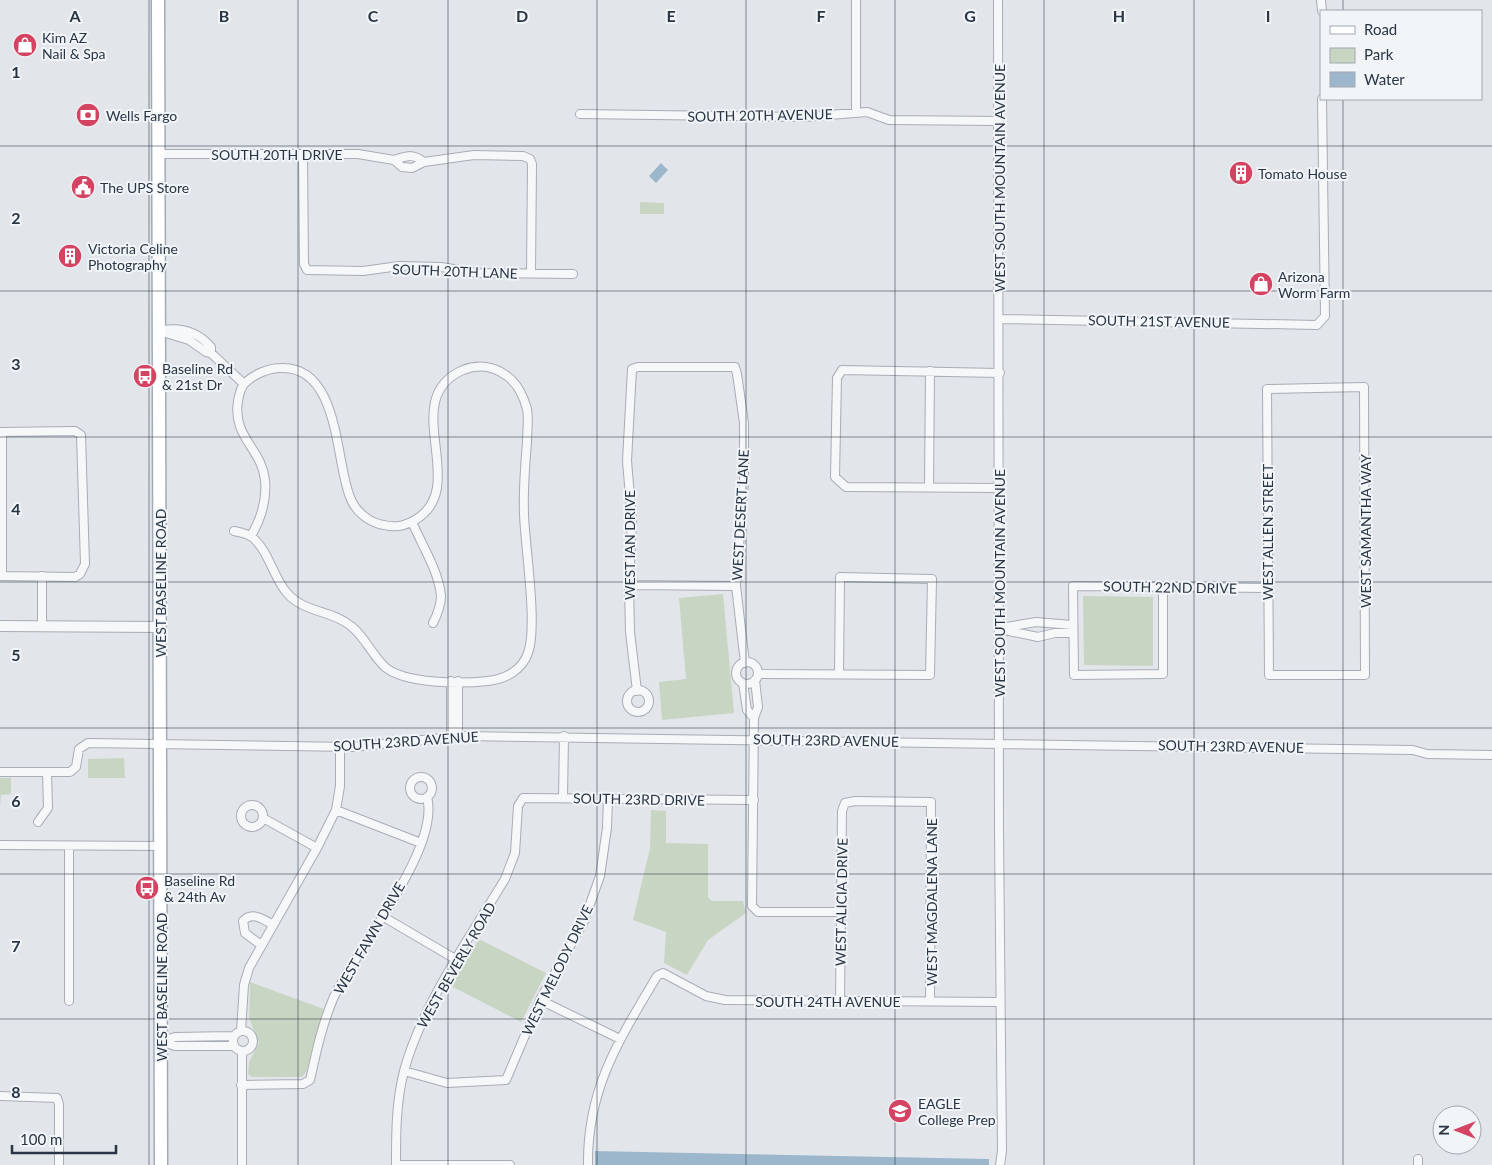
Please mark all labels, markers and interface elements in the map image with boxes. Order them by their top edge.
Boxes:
text: A [68,6,81,25]
text: B [219,6,229,25]
text: C [368,6,379,25]
text: D [516,6,528,25]
text: E [666,6,676,25]
text: F [816,6,826,25]
text: G [964,6,976,25]
text: H [1113,6,1125,25]
text: I [1266,6,1270,25]
legend [1320,10,1482,100]
text: Road [1364,20,1397,38]
place label: Kim AZ Nail & Spa [42,29,106,62]
shop icon: Kim AZ Nail & Spa [12,32,38,58]
text: Park [1364,45,1394,63]
text: 1 [11,62,21,81]
street label: WEST SOUTH MOUNTAIN AVENUE [991,64,1008,292]
text: Water [1364,70,1405,88]
bank icon: Wells Fargo [75,102,101,128]
street label: SOUTH 20TH AVENUE [687,105,833,125]
place label: Wells Fargo [106,107,177,124]
street label: SOUTH 20TH DRIVE [211,146,343,163]
building icon: Tomato House [1228,160,1254,186]
place label: Tomato House [1258,165,1347,182]
public building icon: The UPS Store [70,174,96,200]
place label: The UPS Store [100,179,189,196]
text: 2 [11,208,21,227]
place label: Victoria Celine Photography [88,240,178,273]
building icon: Victoria Celine Photography [57,243,83,269]
street label: SOUTH 20TH LANE [392,260,518,282]
place label: Arizona Worm Farm [1278,268,1350,301]
shop icon: Arizona Worm Farm [1248,271,1274,297]
street label: SOUTH 21ST AVENUE [1088,311,1230,331]
text: 3 [11,354,21,373]
place label: Baseline Rd & 21st Dr [162,360,233,393]
bus stop icon: Baseline Rd & 21st Dr [132,363,158,389]
street label: WEST DESERT LANE [728,449,752,581]
street label: WEST SAMANTHA WAY [1357,454,1374,608]
street label: WEST ALLEN STREET [1259,463,1276,600]
street label: WEST SOUTH MOUNTAIN AVENUE [991,469,1008,697]
street label: WEST IAN DRIVE [621,490,638,600]
text: 4 [11,499,21,518]
street label: WEST BASELINE ROAD [152,509,169,657]
street label: SOUTH 22ND DRIVE [1103,577,1237,597]
text: 5 [11,645,21,664]
street label: SOUTH 23RD AVENUE [333,727,479,755]
street label: SOUTH 23RD AVENUE [753,730,899,750]
street label: SOUTH 23RD AVENUE [1158,736,1304,756]
street label: SOUTH 23RD DRIVE [573,789,705,809]
text: 6 [11,791,21,810]
street label: WEST MAGDALENA LANE [923,818,940,986]
street label: WEST ALICIA DRIVE [831,838,851,966]
place label: Baseline Rd & 24th Av [164,872,235,905]
bus stop icon: Baseline Rd & 24th Av [134,875,160,901]
street label: WEST FAWN DRIVE [330,879,408,997]
street label: WEST BEVERLY ROAD [413,899,499,1031]
street label: WEST MELODY DRIVE [518,902,596,1038]
street label: WEST BASELINE ROAD [153,913,170,1061]
text: 7 [11,936,21,955]
street label: SOUTH 24TH AVENUE [755,993,901,1010]
text: 8 [11,1082,21,1101]
place label: EAGLE College Prep [918,1095,996,1128]
school or university icon: EAGLE College Prep [887,1098,913,1124]
north arrow [1432,1105,1482,1155]
scale bar [12,1122,116,1154]
text: N [1435,1125,1452,1135]
text: 100 m [20,1130,62,1148]

